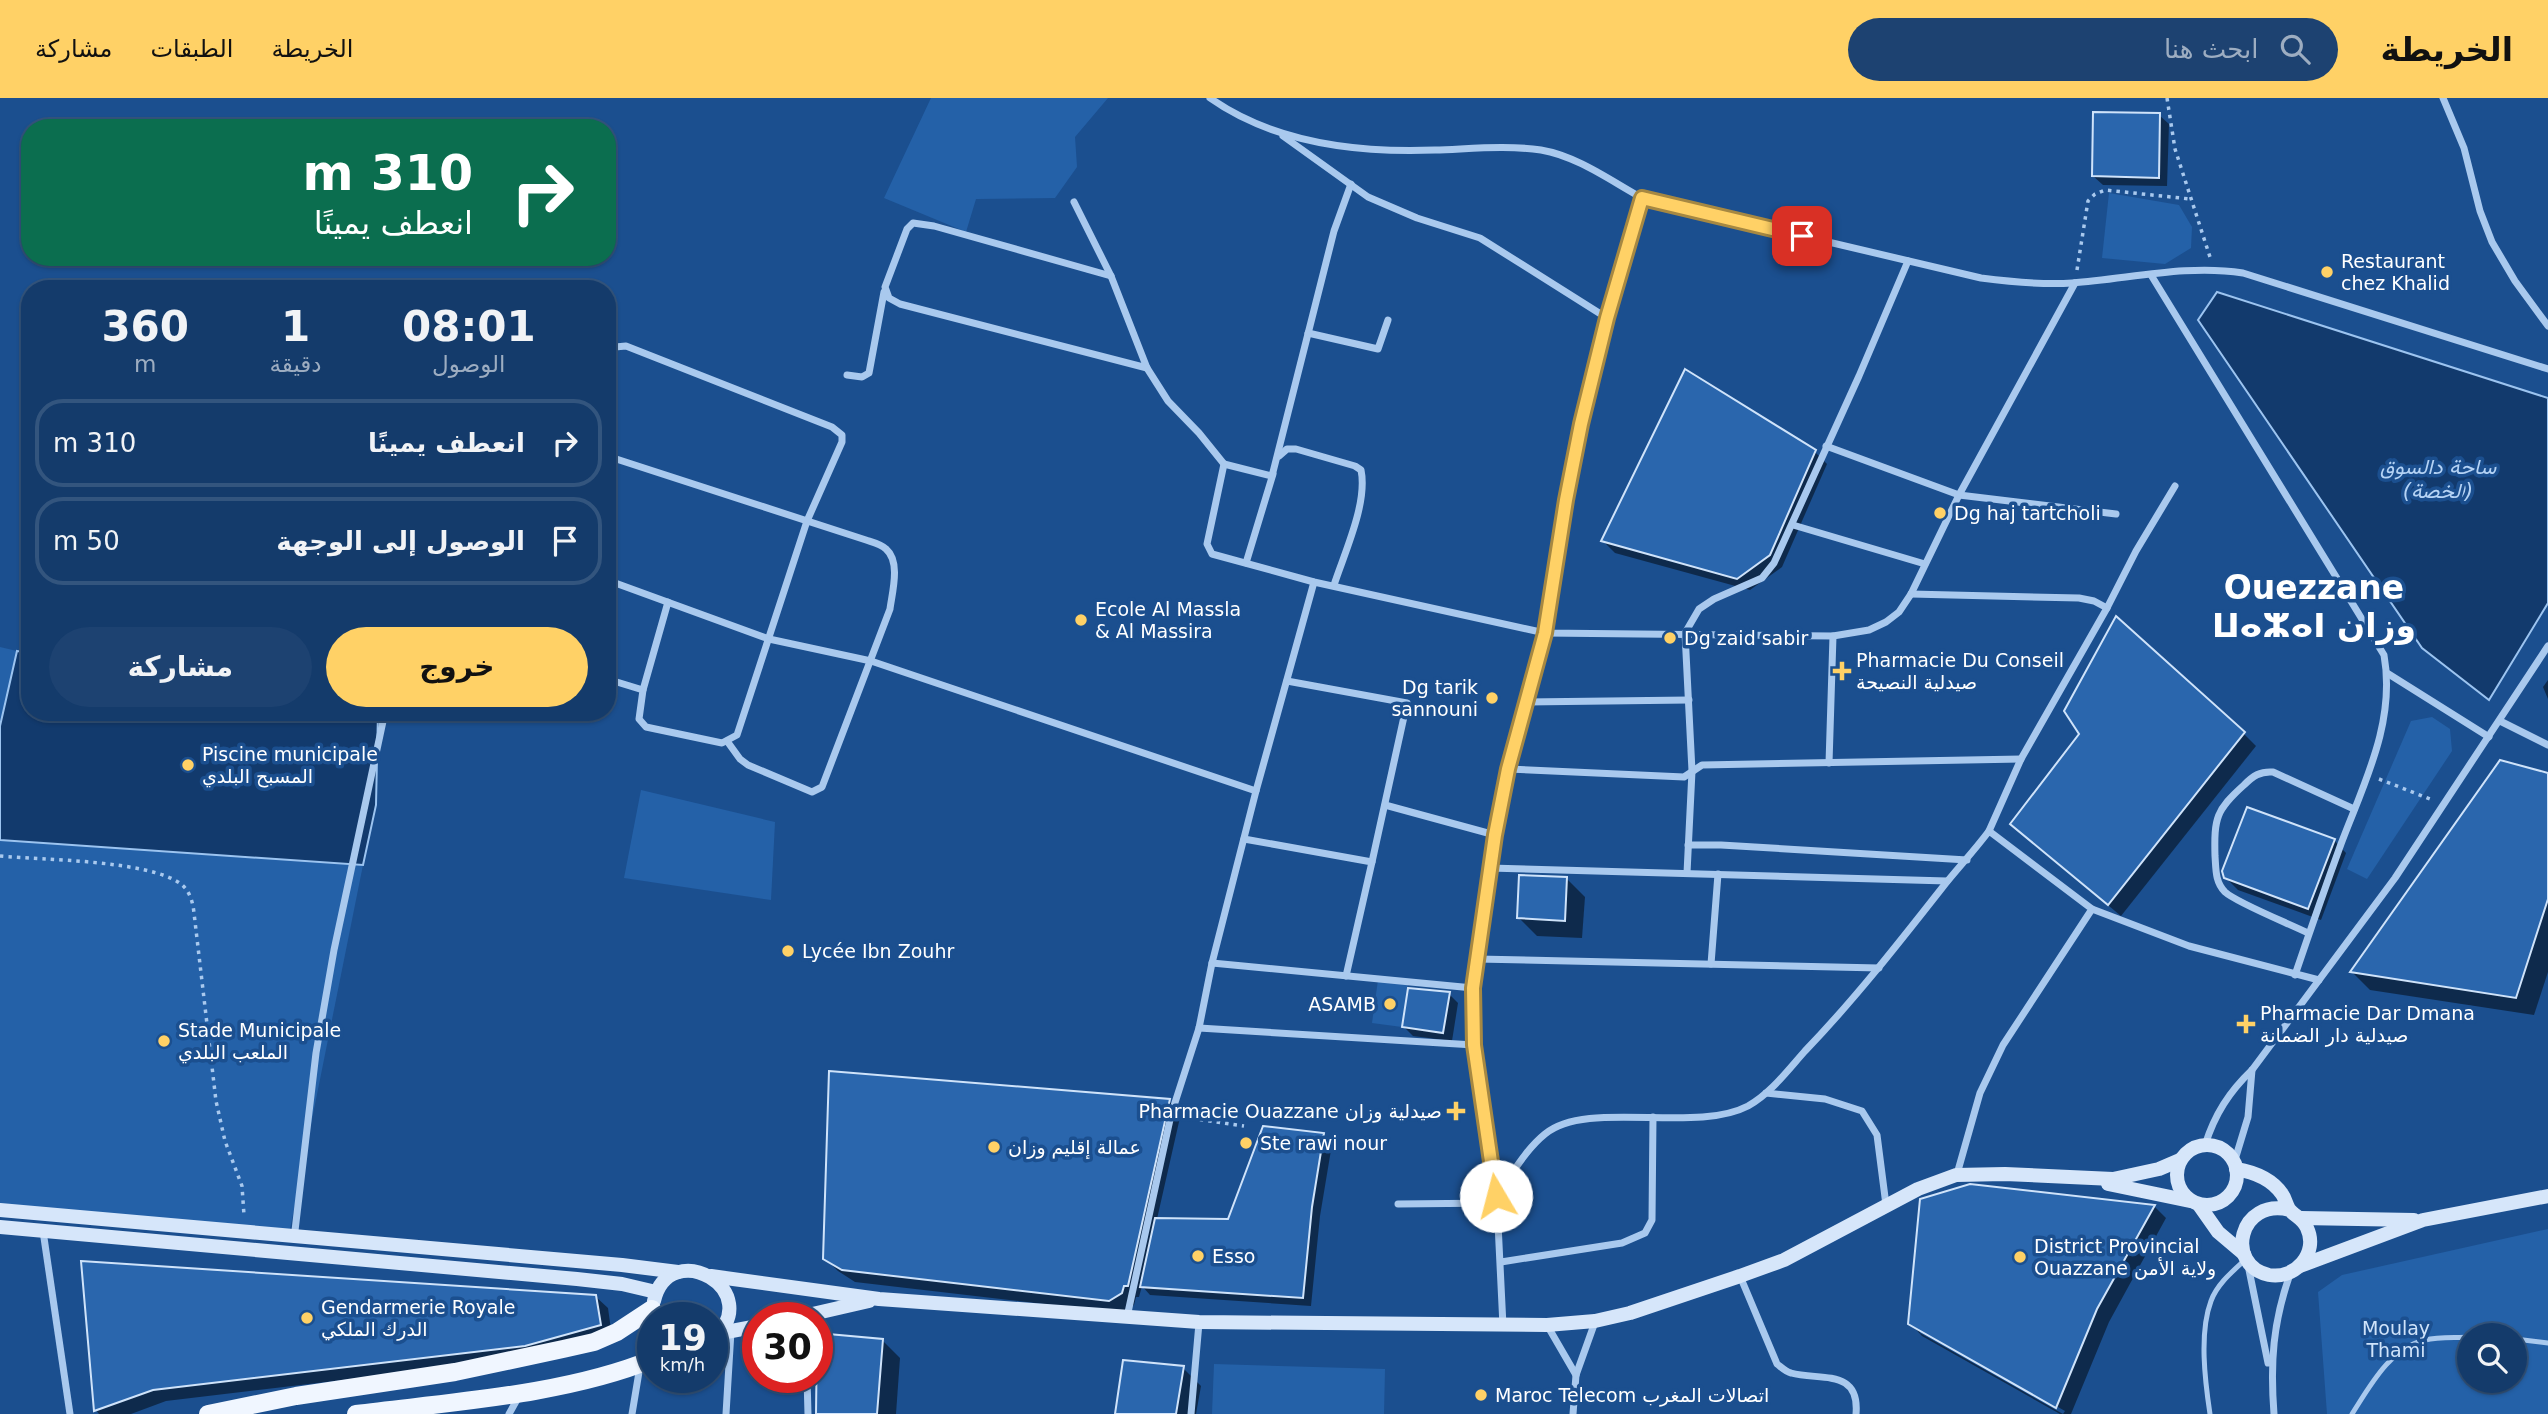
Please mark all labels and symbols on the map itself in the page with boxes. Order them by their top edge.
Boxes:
pin [1772,206,1832,266]
place label: Restaurant chez Khalid [2341,250,2450,294]
marker: Restaurant chez Khalid [2319,264,2335,280]
water label: ساحة دالسوق (الخصة) [2380,455,2497,503]
place label: Dg haj tartcholi [1954,502,2101,524]
marker: Dg haj tartcholi [1932,505,1948,521]
district label: Ouezzane ⵡⴰⵣⴰⵏ وزان [2212,568,2416,646]
place label: Ecole Al Massla & Al Massira [1095,598,1241,642]
marker: Ecole Al Massla & Al Massira [1073,612,1089,628]
place label: Dg zaid sabir [1684,627,1809,649]
marker: Dg zaid sabir [1662,630,1678,646]
place label: Pharmacie Du Conseil صيدلية النصيحة [1856,649,2064,693]
marker: Pharmacie Du Conseil صيدلية النصيحة [1834,663,1850,679]
place label: Dg tarik sannouni [1391,676,1478,720]
marker: Dg tarik sannouni [1484,690,1500,706]
place label: Piscine municipale المسبح البلدي [202,743,378,788]
marker: Piscine municipale المسبح البلدي [180,757,196,773]
place label: Lycée Ibn Zouhr [802,940,954,962]
marker: Lycée Ibn Zouhr [780,943,796,959]
place label: ASAMB [1308,993,1376,1015]
marker: ASAMB [1382,996,1398,1012]
place label: Pharmacie Dar Dmana صيدلية دار الضمانة [2260,1002,2475,1047]
marker: Pharmacie Dar Dmana صيدلية دار الضمانة [2238,1016,2254,1032]
place label: Stade Municipale الملعب البلدي [178,1019,341,1064]
marker: Stade Municipale الملعب البلدي [156,1033,172,1049]
place label: Pharmacie Ouazzane صيدلية وزان [1139,1100,1442,1123]
marker: Pharmacie Ouazzane صيدلية وزان [1448,1103,1464,1119]
place label: Ste rawi nour [1260,1132,1387,1154]
marker: Ste rawi nour [1238,1135,1254,1151]
place label: عمالة إقليم وزان [1008,1136,1141,1160]
marker: عمالة إقليم وزان [986,1139,1002,1155]
position arrow [1459,1159,1533,1233]
place label: District Provincial Ouazzane ولاية الأمن [2034,1235,2216,1280]
place label: Esso [1212,1245,1255,1267]
marker: Esso [1190,1248,1206,1264]
marker: District Provincial Ouazzane ولاية الأمن [2012,1249,2028,1265]
place label: Gendarmerie Royale الدرك الملكي [321,1296,515,1341]
speed limit sign: 30 [742,1302,833,1393]
marker: Gendarmerie Royale الدرك الملكي [299,1310,315,1326]
park label: Moulay Thami [2362,1317,2430,1361]
place label: Maroc Telecom اتصالات المغرب [1495,1384,1769,1407]
marker: Maroc Telecom اتصالات المغرب [1473,1387,1489,1403]

